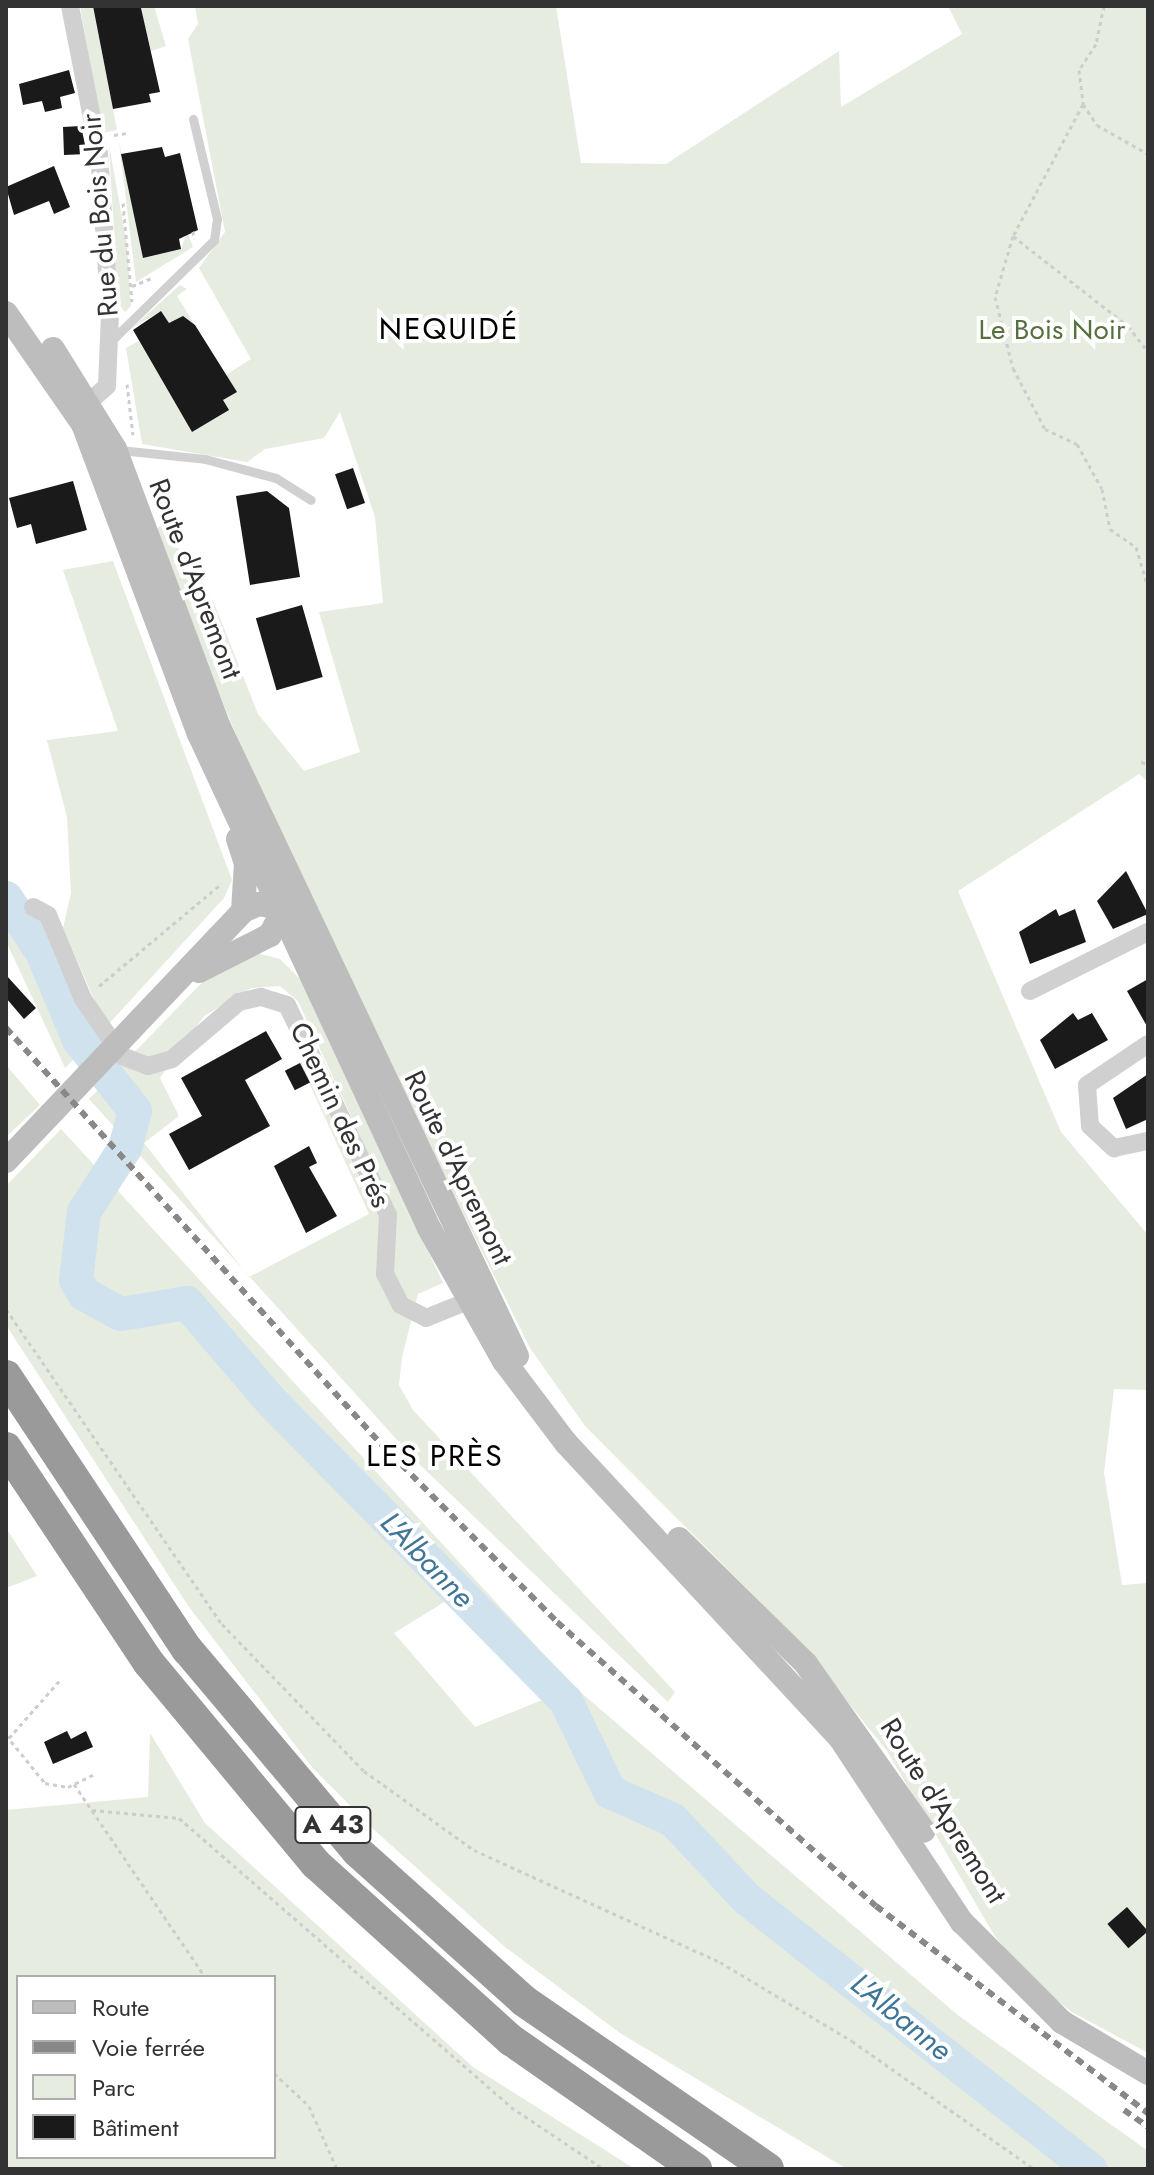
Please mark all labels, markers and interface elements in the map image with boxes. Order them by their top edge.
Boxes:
street label: Rue du Bois Noir [74,112,126,318]
district label: NEQUIDÉ [379,311,519,347]
park label: Le Bois Noir [978,313,1126,347]
street label: Route d'Apremont [141,474,249,684]
street label: Chemin des Prés [282,1017,398,1213]
street label: Route d'Apremont [397,1066,519,1270]
district label: LES PRÈS [366,1438,504,1474]
water label: L'Albanne [373,1505,481,1615]
street label: Route d'Apremont [873,1712,1013,1910]
road number: A 43 [293,1803,373,1847]
water label: L'Albanne [843,1966,959,2068]
legend [16,1975,276,2159]
text: Route [92,1990,149,2025]
text: Voie ferrée [92,2030,205,2065]
text: Parc [92,2070,135,2105]
text: Bâtiment [92,2110,178,2145]

